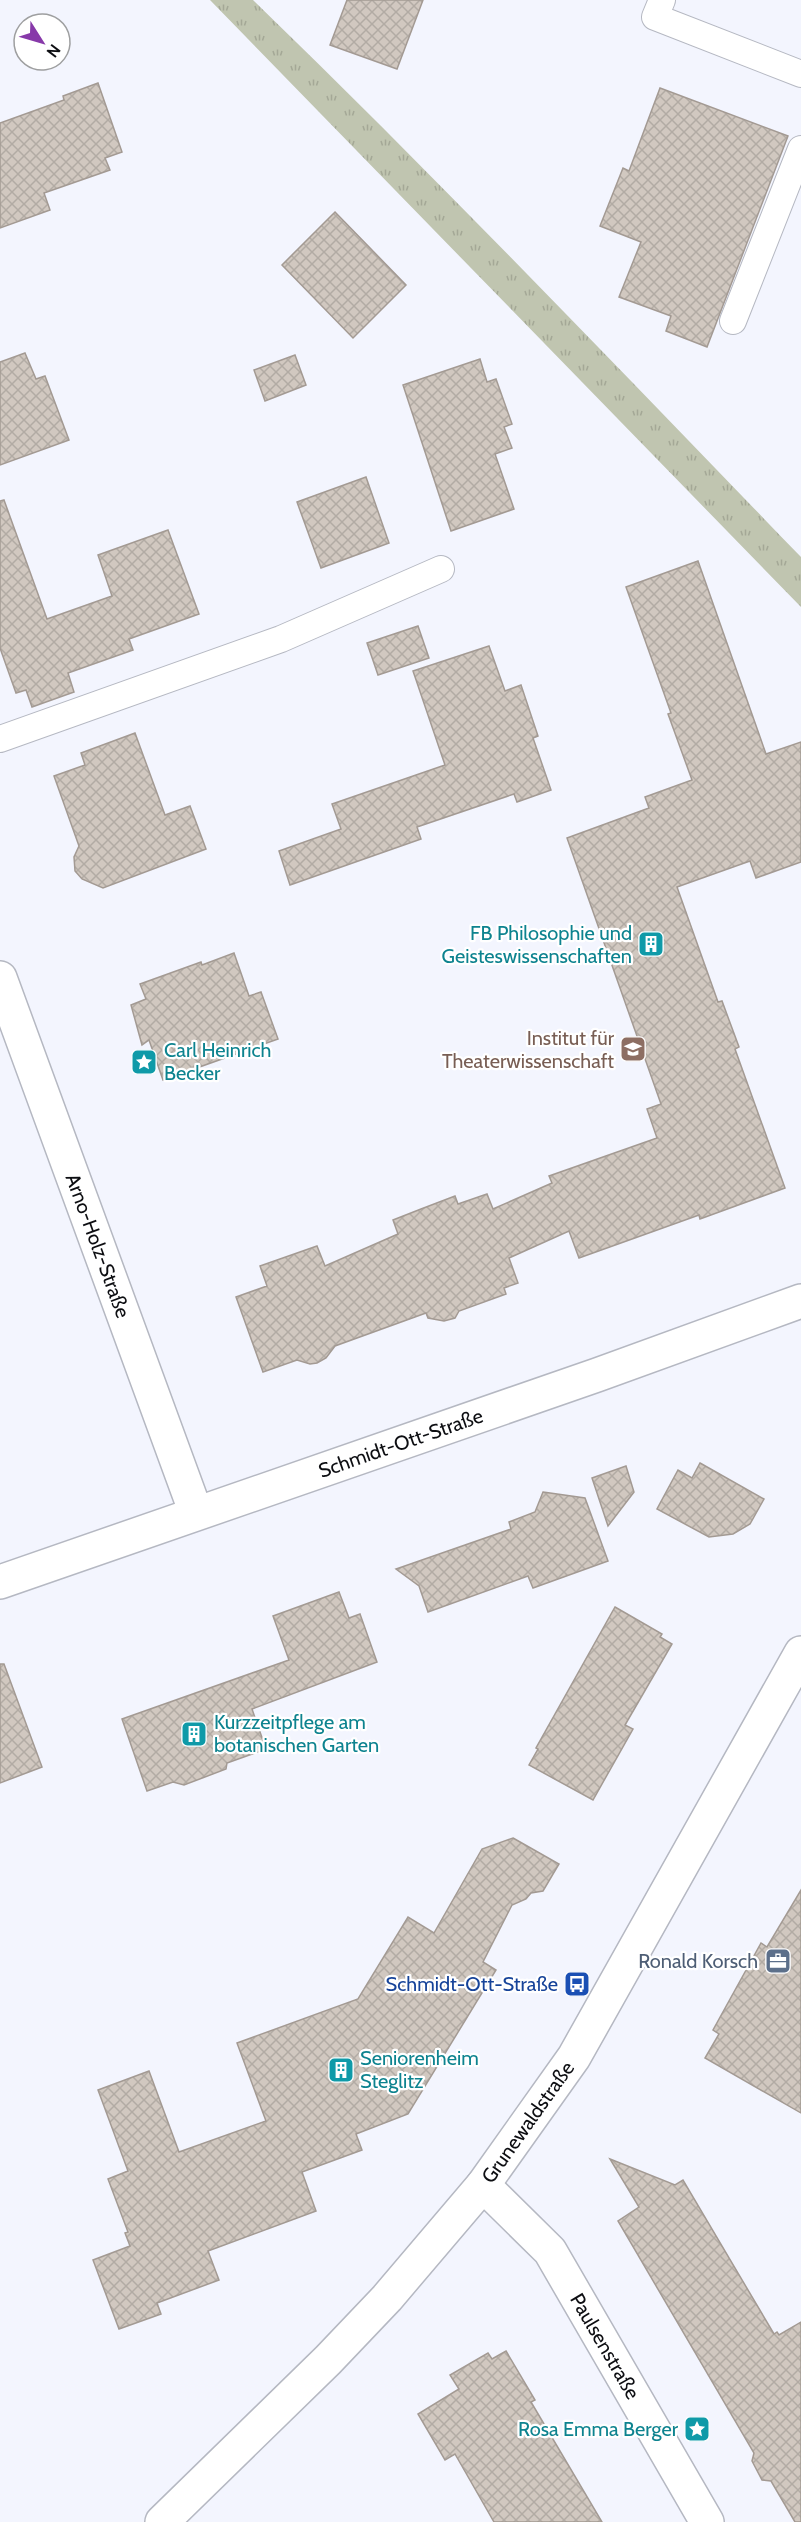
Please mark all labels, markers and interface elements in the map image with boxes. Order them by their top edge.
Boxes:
north arrow [12,12,72,72]
text: N [43,40,65,61]
place label: FB Philosophie und Geisteswissenschaften [442,921,632,968]
building icon: FB Philosophie und Geisteswissenschaften [636,929,666,959]
place label: Institut für Theaterwissenschaft [442,1026,615,1073]
school or university icon: Institut für Theaterwissenschaft [618,1034,648,1064]
place label: Carl Heinrich Becker [164,1038,271,1085]
place icon: Carl Heinrich Becker [129,1047,159,1077]
street label: Arno-Holz-Straße [61,1170,135,1321]
street label: Schmidt-Ott-Straße [315,1403,486,1483]
place label: Kurzzeitpflege am botanischen Garten [214,1710,379,1757]
building icon: Kurzzeitpflege am botanischen Garten [179,1719,209,1749]
office icon: Ronald Korsch [763,1946,793,1976]
place label: Ronald Korsch [638,1949,758,1973]
bus stop icon: Schmidt-Ott-Straße [562,1969,592,1999]
place label: Schmidt-Ott-Straße [386,1972,558,1996]
place label: Seniorenheim Steglitz [360,2046,479,2093]
building icon: Seniorenheim Steglitz [326,2055,356,2085]
street label: Grunewaldstraße [476,2057,579,2188]
street label: Paulsenstraße [565,2289,645,2403]
place icon: Rosa Emma Berger [682,2414,712,2444]
place label: Rosa Emma Berger [518,2417,679,2441]

